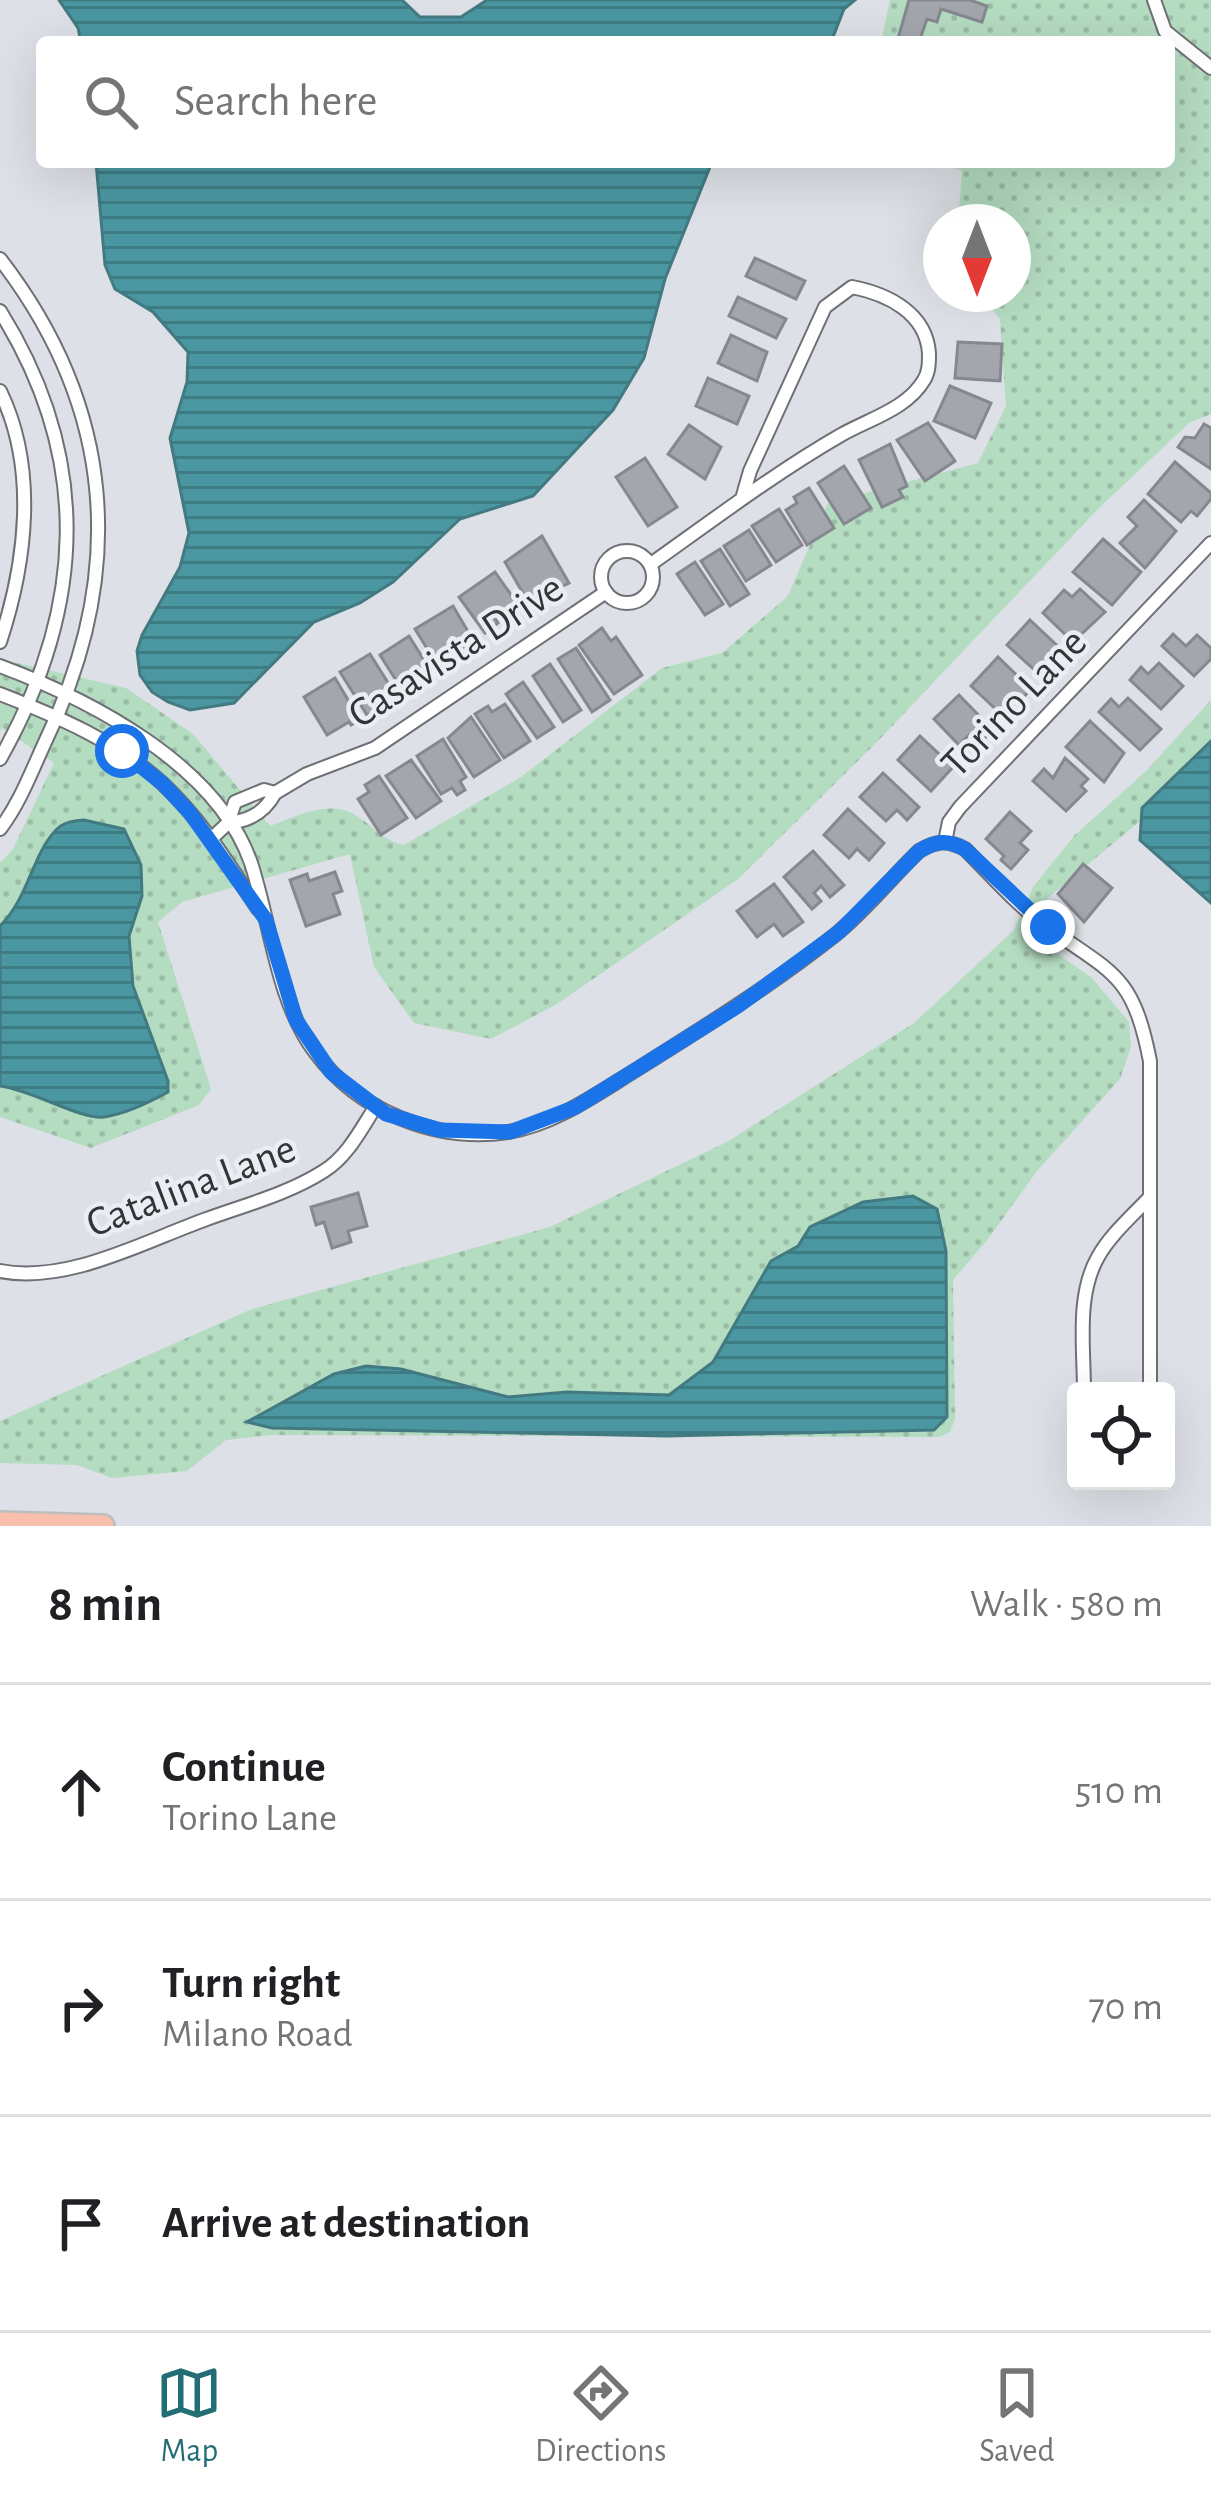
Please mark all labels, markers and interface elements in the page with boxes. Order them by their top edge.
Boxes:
search box [36,36,1175,168]
icon: search [78,69,144,135]
text: Search here [174,79,377,124]
north arrow [923,204,1031,312]
street label: Casavista Drive [341,566,571,736]
street label: Torino Lane [933,621,1095,785]
route start [95,724,149,778]
route end [1021,900,1075,954]
street label: Catalina Lane [81,1127,301,1245]
map controls [1067,1382,1175,1490]
button: locate [1067,1382,1175,1490]
text: 8 min [48,1579,162,1630]
text: Walk · 580 m [970,1585,1163,1624]
text: Continue [162,1745,326,1790]
icon: ahead [48,1759,114,1825]
text: 510 m [1075,1772,1163,1811]
text: Torino Lane [162,1799,337,1838]
text: Turn right [162,1961,340,2006]
icon: right [48,1975,114,2041]
text: 70 m [1089,1988,1163,2027]
text: Milano Road [162,2015,353,2054]
icon: arrive [48,2191,114,2257]
text: Arrive at destination [162,2201,530,2246]
tab: Map [156,2360,222,2472]
tab: Directions [535,2360,666,2472]
tab: Saved [979,2360,1055,2472]

